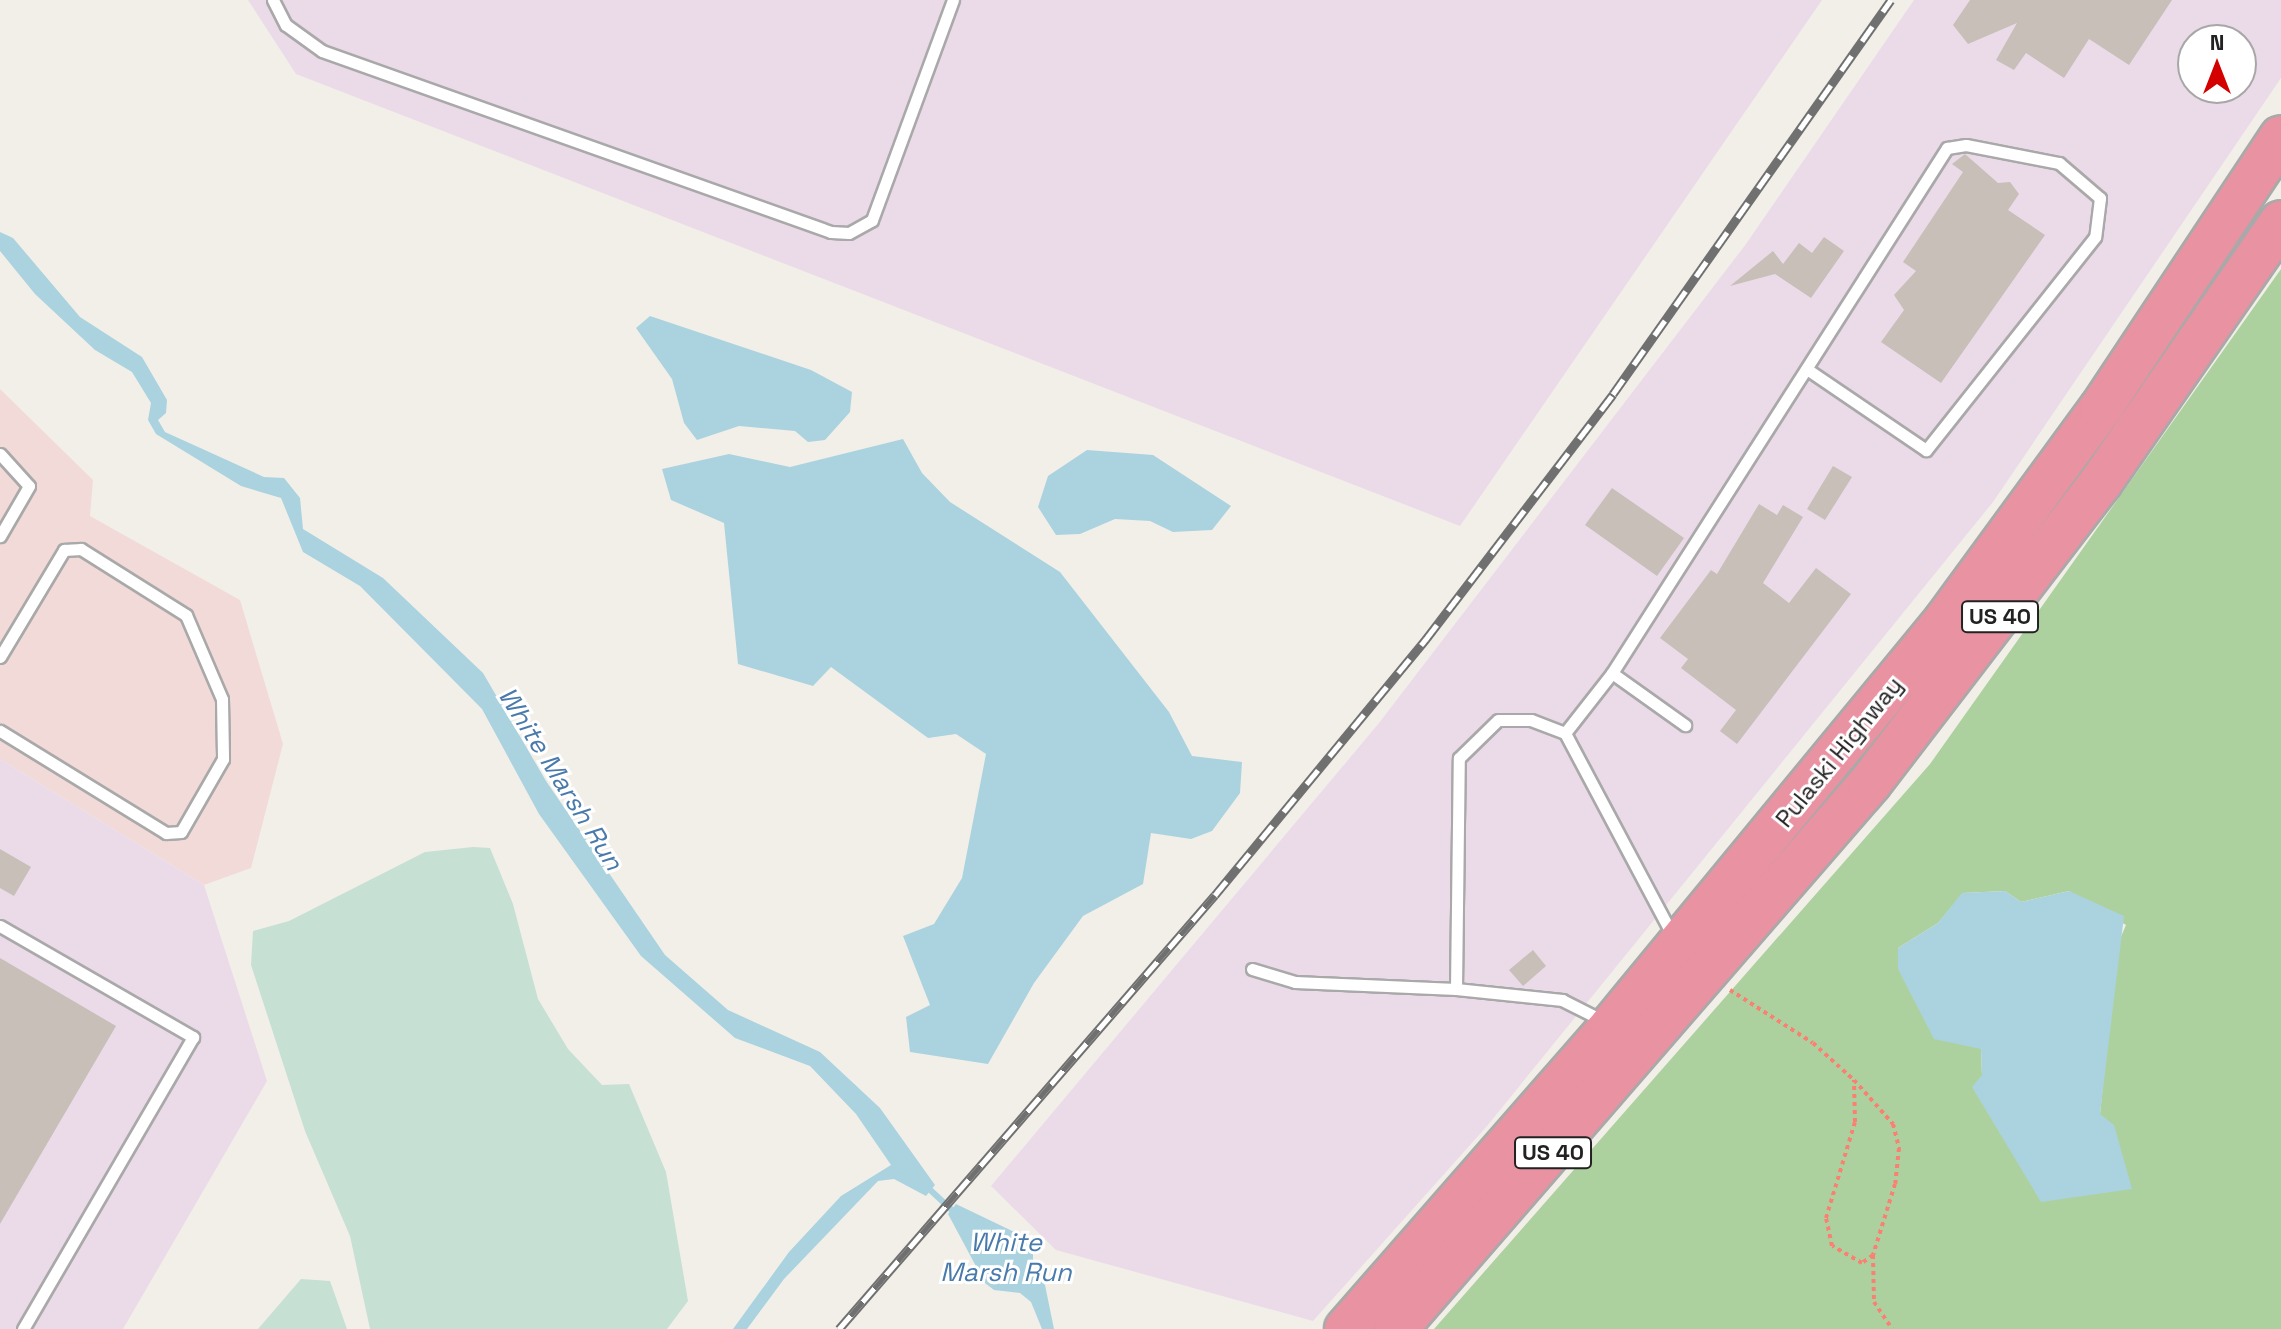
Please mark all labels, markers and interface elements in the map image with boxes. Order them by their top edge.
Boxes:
north arrow [2177,24,2257,104]
text: N [2210,28,2224,56]
road number: US 40 [1960,599,2040,635]
street label: Pulaski Highway [1770,671,1908,833]
water label: White Marsh Run [491,682,629,876]
road number: US 40 [1513,1135,1593,1171]
water label: White Marsh Run [940,1227,1072,1288]

